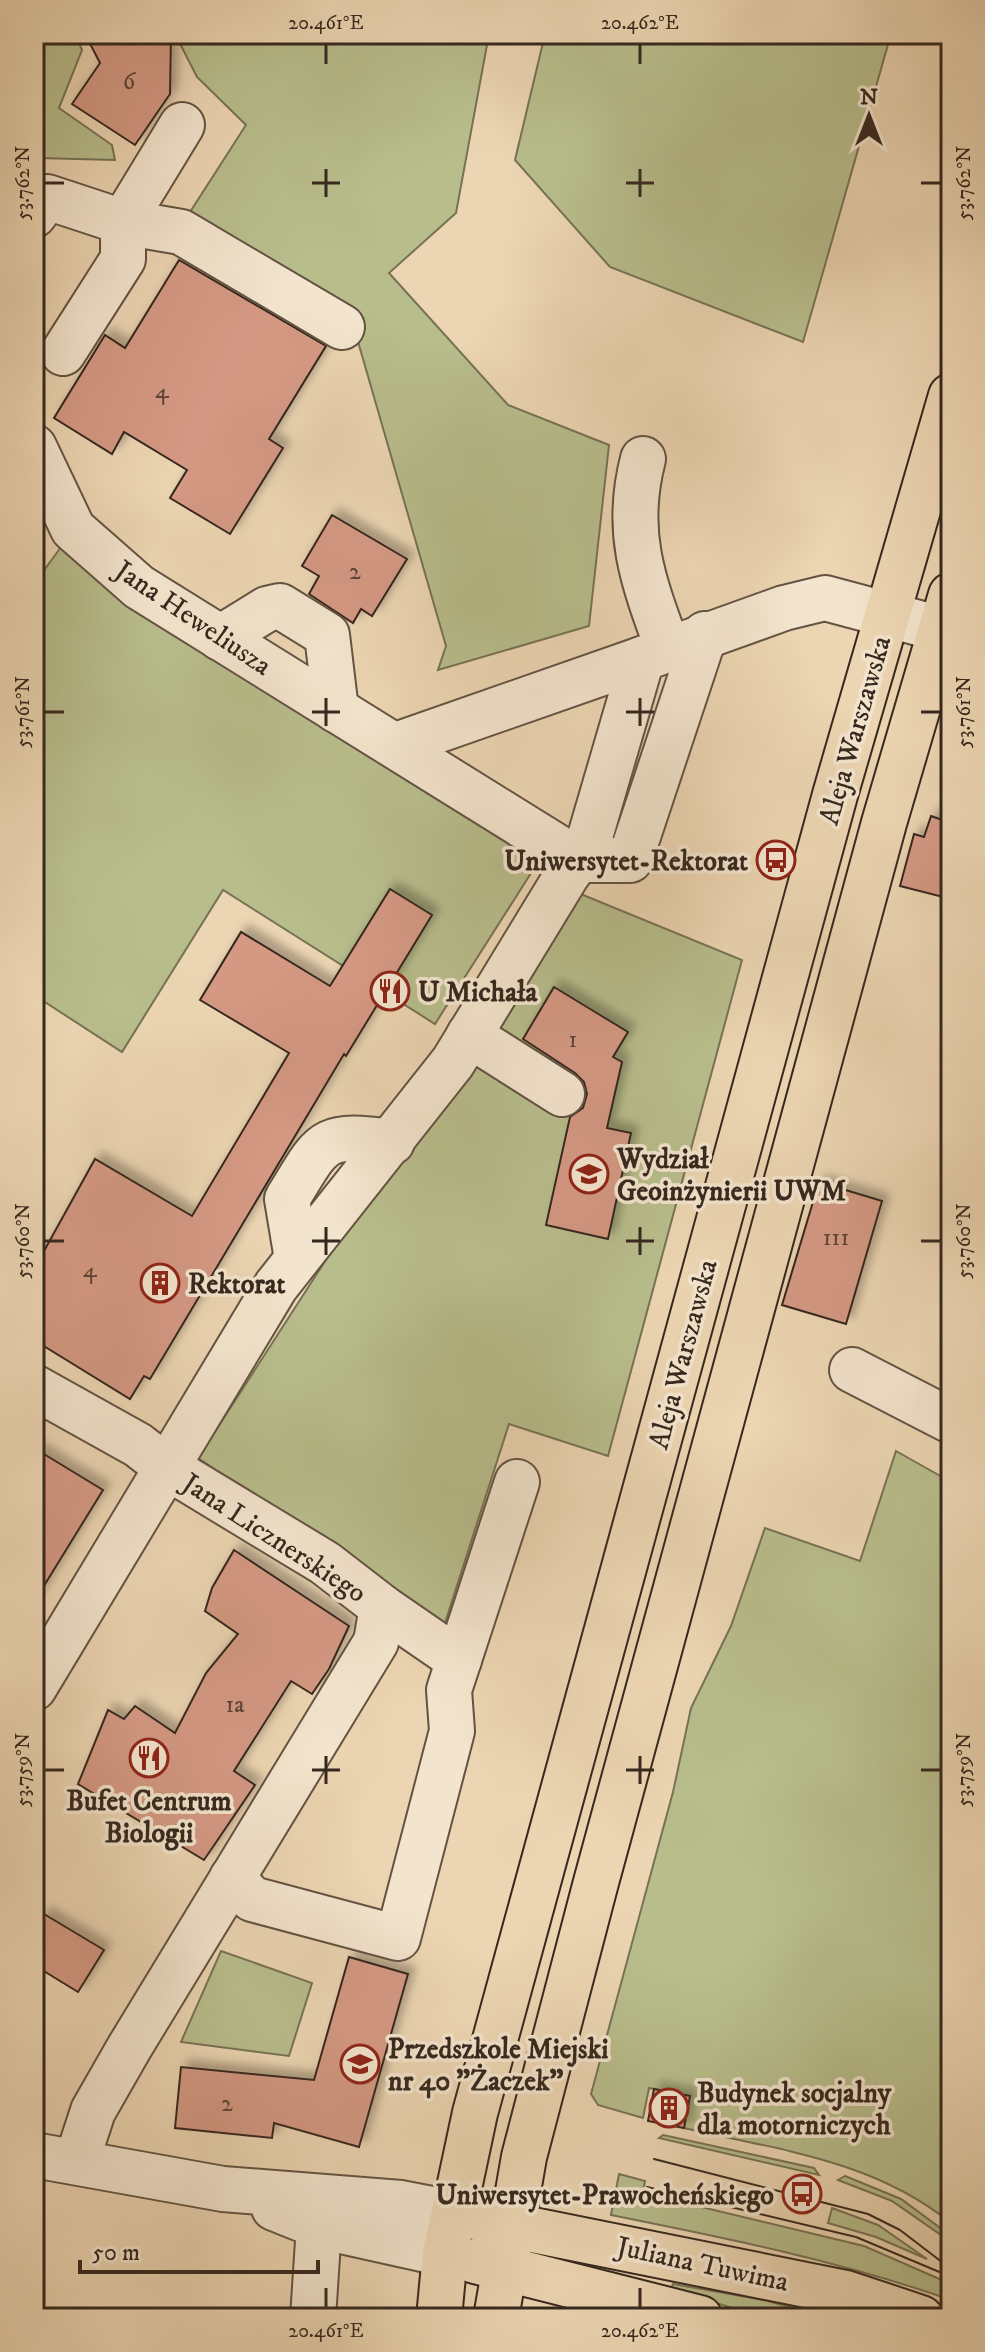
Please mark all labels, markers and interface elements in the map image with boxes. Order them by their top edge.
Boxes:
text: 20.461°E [288,11,364,36]
text: 20.462°E [601,11,679,36]
house number: 6 [123,67,137,97]
north arrow [829,76,909,156]
text: N [860,84,878,111]
text: 53.762°N [11,146,36,220]
text: 53.762°N [952,146,977,220]
house number: 4 [155,376,170,406]
street label: Jana Heweliusza [106,551,278,684]
house number: 2 [349,557,361,587]
street label: Aleja Warszawska [812,632,899,829]
text: 53.761°N [11,676,36,748]
text: 53.761°N [952,676,977,748]
bus stop icon: Uniwersytet-Rektorat [755,839,797,881]
place label: Uniwersytet-Rektorat [504,844,748,879]
restaurant icon: U Michała [369,970,411,1012]
place label: U Michała [418,975,539,1010]
house number: 1 [569,1025,577,1055]
place label: Wydział Geoinżynierii UWM [616,1142,846,1209]
school or university icon: Wydział Geoinżynierii UWM [568,1153,610,1195]
text: 53.760°N [11,1203,36,1279]
text: 53.760°N [952,1203,977,1279]
house number: 111 [823,1223,849,1253]
house number: 4 [83,1255,98,1285]
street label: Aleja Warszawska [641,1256,726,1453]
building icon: Rektorat [139,1262,181,1304]
place label: Rektorat [188,1267,286,1302]
street label: Jana Licznerskiego [173,1464,373,1611]
house number: 1a [225,1690,245,1720]
text: 53.759°N [11,1733,36,1807]
text: 53.759°N [952,1733,977,1807]
restaurant icon: Bufet Centrum Biologii [128,1737,170,1779]
place label: Bufet Centrum Biologii [66,1784,232,1851]
place label: Przedszkole Miejski nr 40 "Żaczek" [388,2032,609,2099]
school or university icon: Przedszkole Miejski nr 40 "Żaczek" [339,2043,381,2085]
place label: Budynek socjalny dla motorniczych [697,2076,892,2143]
building icon: Budynek socjalny dla motorniczych [648,2087,690,2129]
house number: 2 [221,2089,233,2119]
bus stop icon: Uniwersytet-Prawocheńskiego [781,2173,823,2215]
place label: Uniwersytet-Prawocheńskiego [436,2178,774,2213]
scale bar [80,2224,318,2274]
street label: Juliana Tuwima [611,2229,792,2300]
text: 50 m [92,2238,140,2268]
text: 20.461°E [288,2319,364,2344]
text: 20.462°E [601,2319,679,2344]

